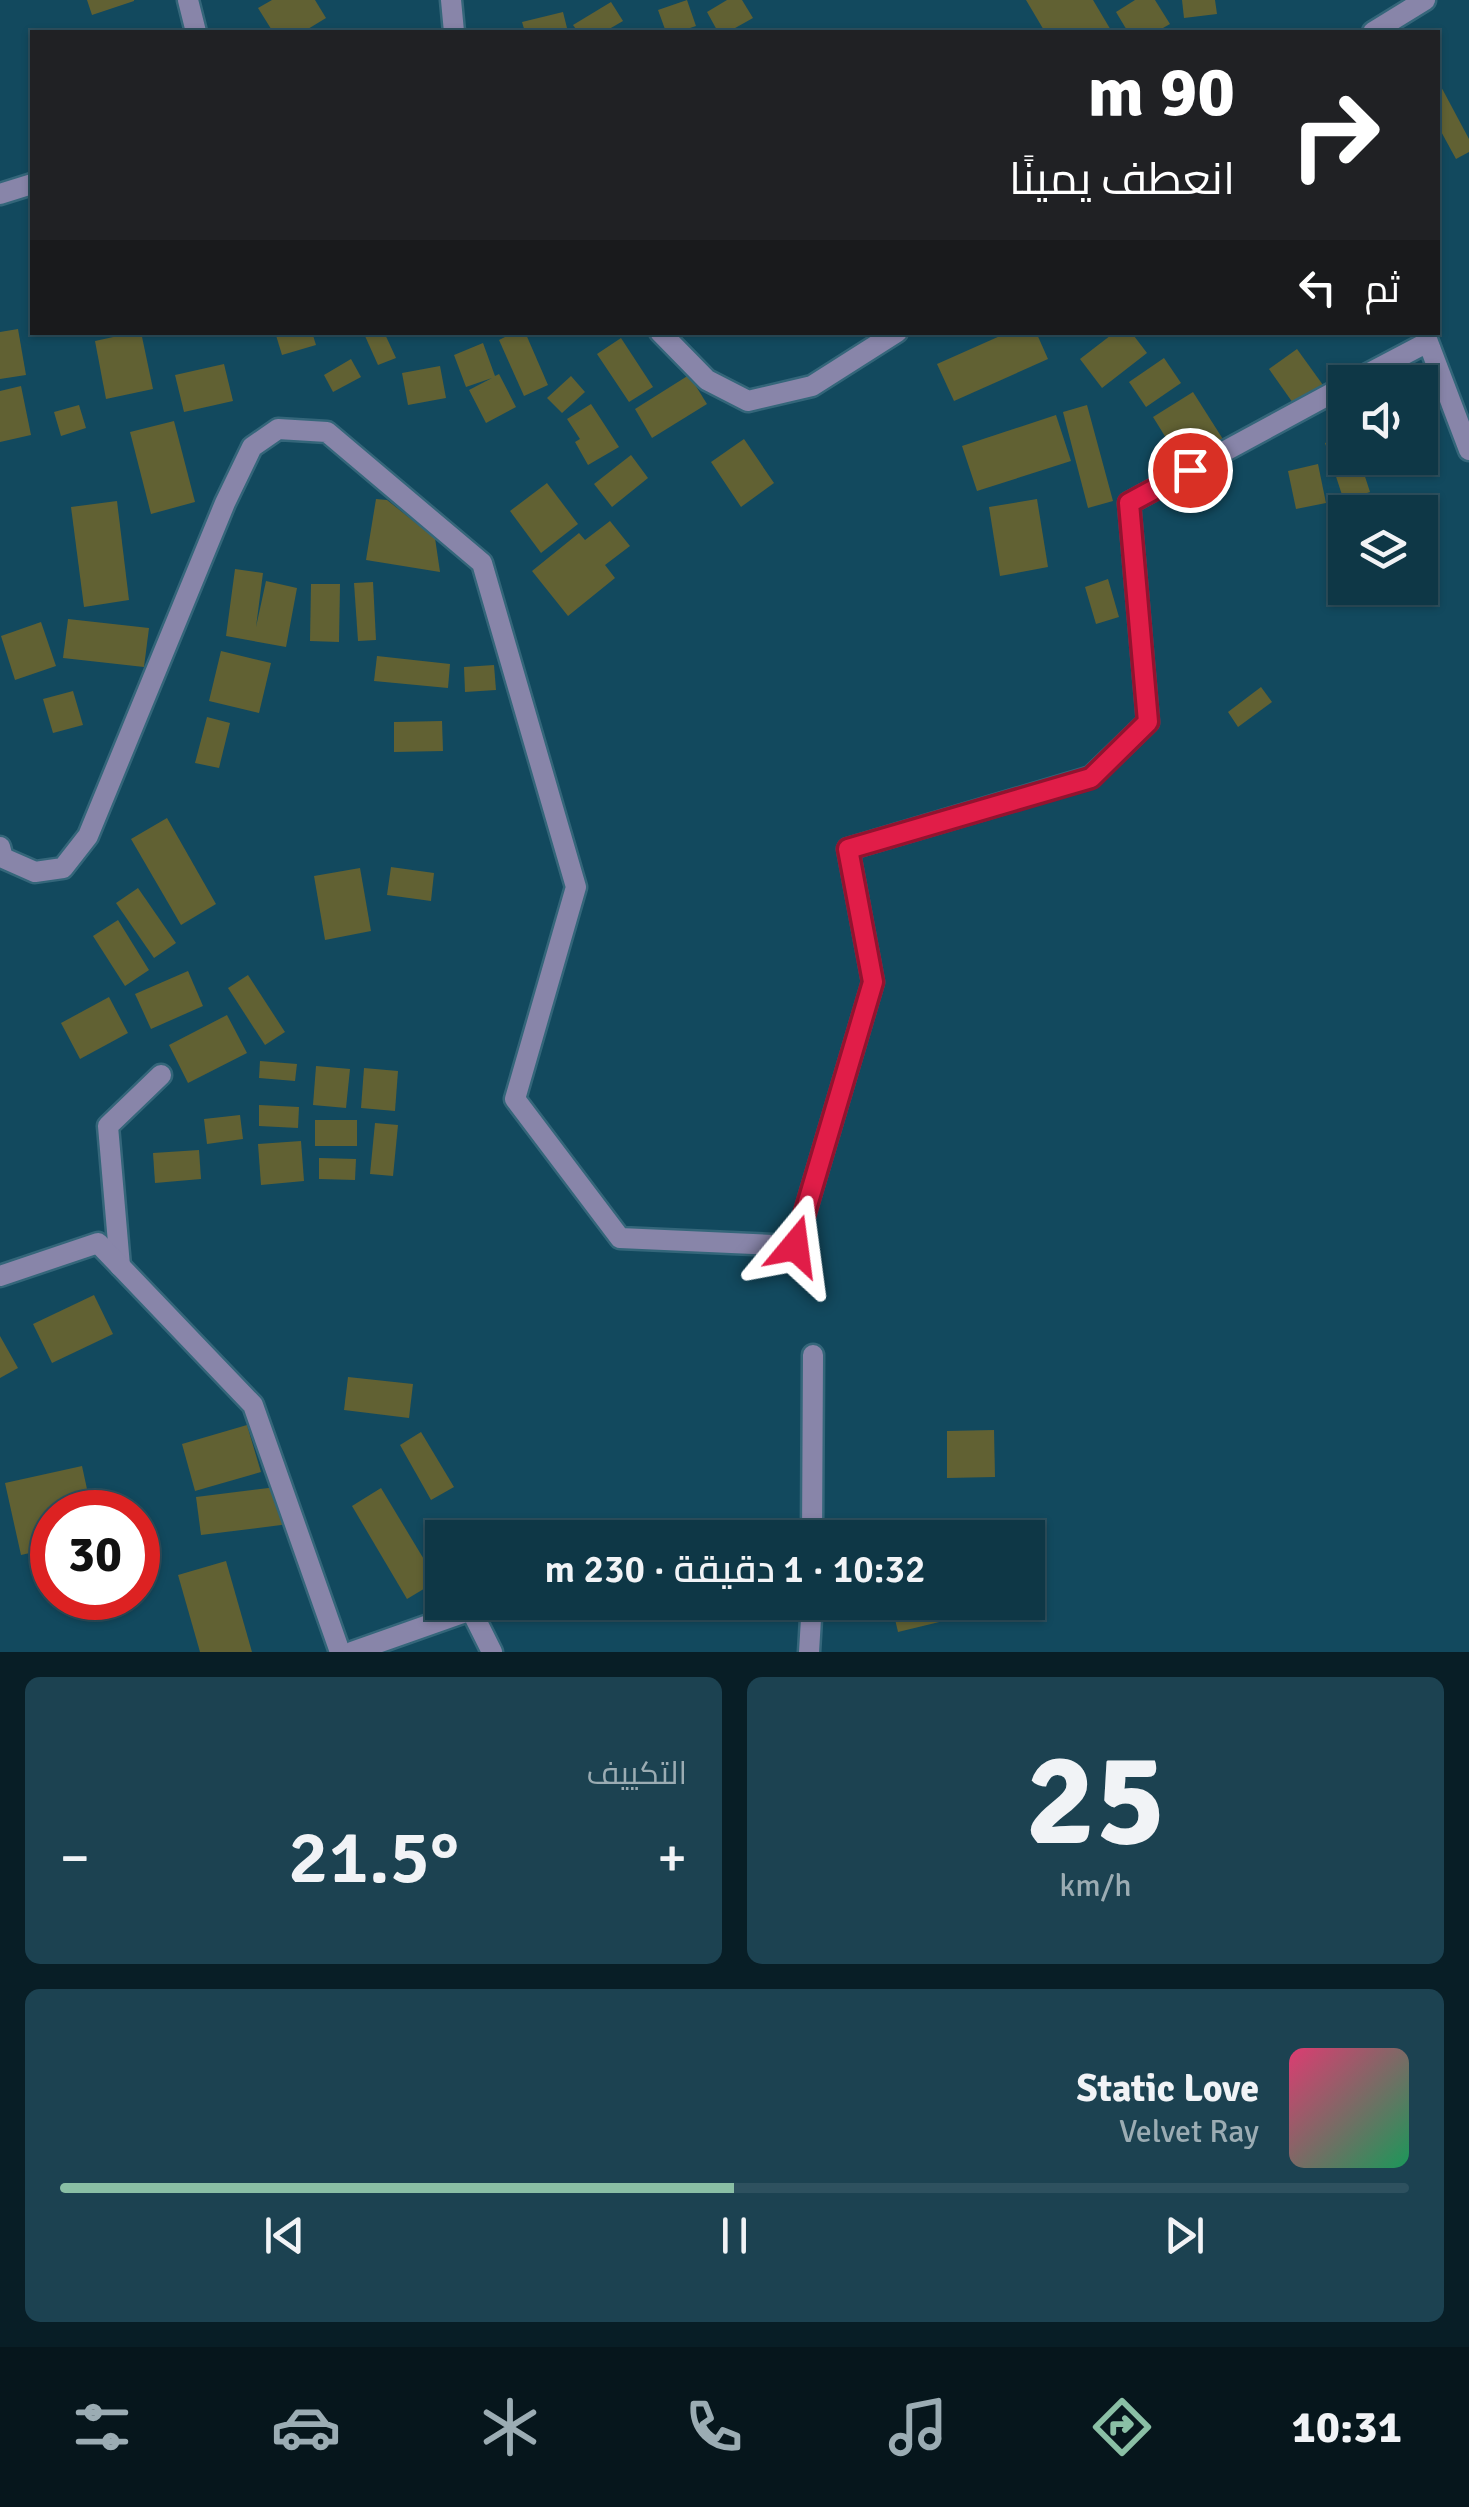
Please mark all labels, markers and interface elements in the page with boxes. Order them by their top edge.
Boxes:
text: 90 m [1087,49,1235,135]
icon: right [1270,70,1400,200]
text: انعطف يمينًا [1009,152,1235,207]
icon: left [1290,260,1345,315]
text: ثم [1365,266,1400,313]
map controls [1328,365,1438,605]
button: sound [1328,365,1438,475]
pin [1148,428,1233,513]
icon: arrive [1163,443,1218,498]
button: layers [1328,495,1438,605]
position arrow [743,1194,847,1298]
speed limit sign: 30 [30,1490,160,1620]
text: 10:32 · 1 دقيقة · 230 m [545,1546,925,1593]
text: 25 [1025,1721,1166,1881]
text: التكييف [587,1754,687,1793]
text: 21.5° [288,1811,459,1904]
text: − [60,1824,90,1892]
text: + [657,1824,687,1892]
text: km/h [1059,1866,1132,1905]
text: Static Love [1077,2065,1259,2112]
text: Velvet Ray [1119,2112,1259,2151]
icon: previous [257,2208,312,2263]
icon: pause [707,2208,762,2263]
icon: next [1157,2208,1212,2263]
icon: filters [67,2392,137,2462]
icon: car [271,2392,341,2462]
icon: climate [475,2392,545,2462]
icon: phone [679,2392,749,2462]
icon: music [883,2392,953,2462]
icon: directions [1087,2392,1157,2462]
text: 10:31 [1292,2400,1402,2455]

